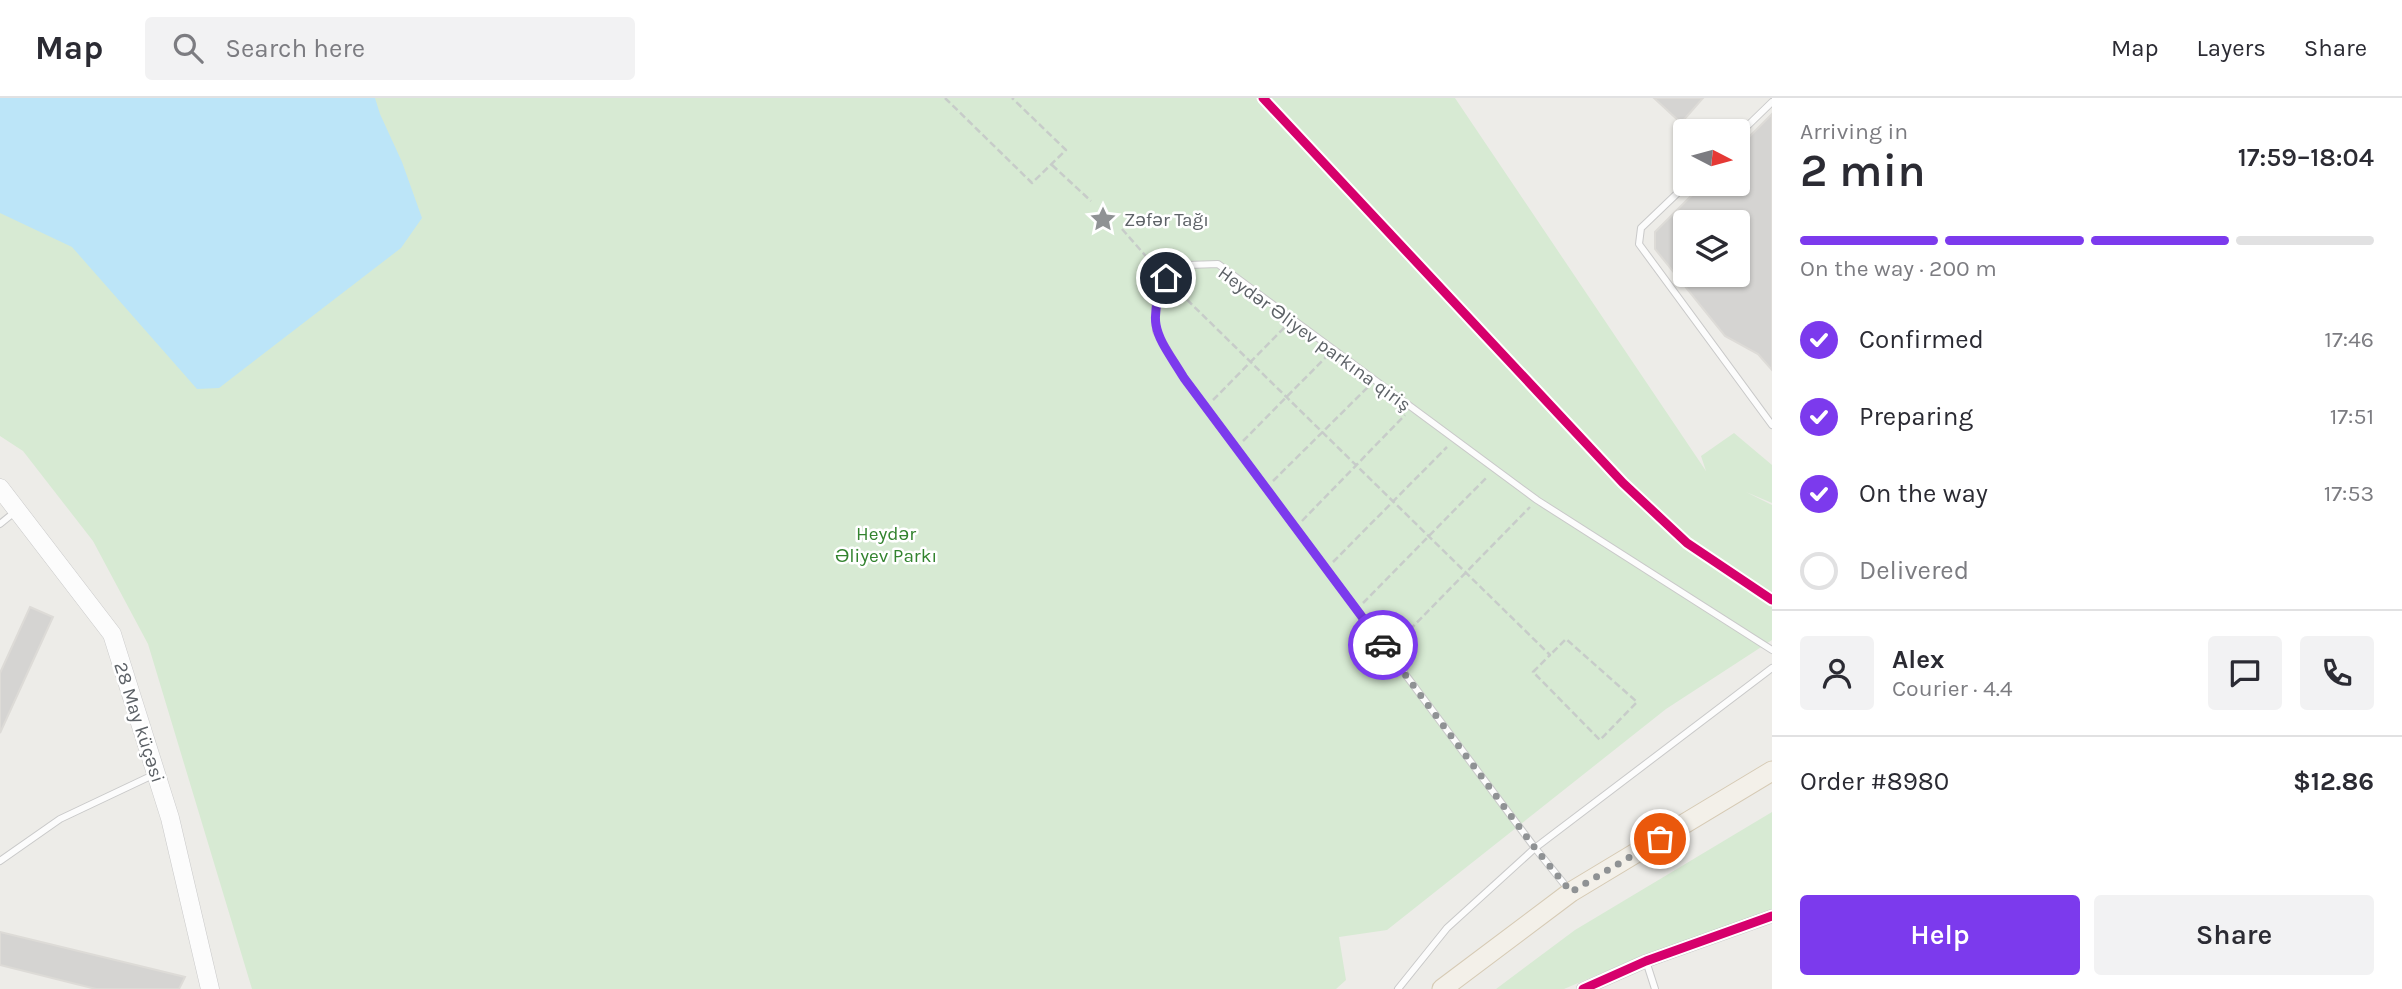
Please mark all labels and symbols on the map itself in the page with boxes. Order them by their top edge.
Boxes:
north arrow [1673,119,1750,196]
place icon: Zəfər Tağı [1088,204,1118,234]
place label: Zəfər Tağı [1124,209,1209,231]
pin [1136,248,1196,308]
street label: Heydər Əliyev parkına qiriş [1214,261,1415,416]
park label: Heydər Əliyev Parkı [835,523,937,567]
courier [1348,610,1418,680]
street label: 28 May küçəsi [109,659,169,785]
pin [1630,809,1690,869]

